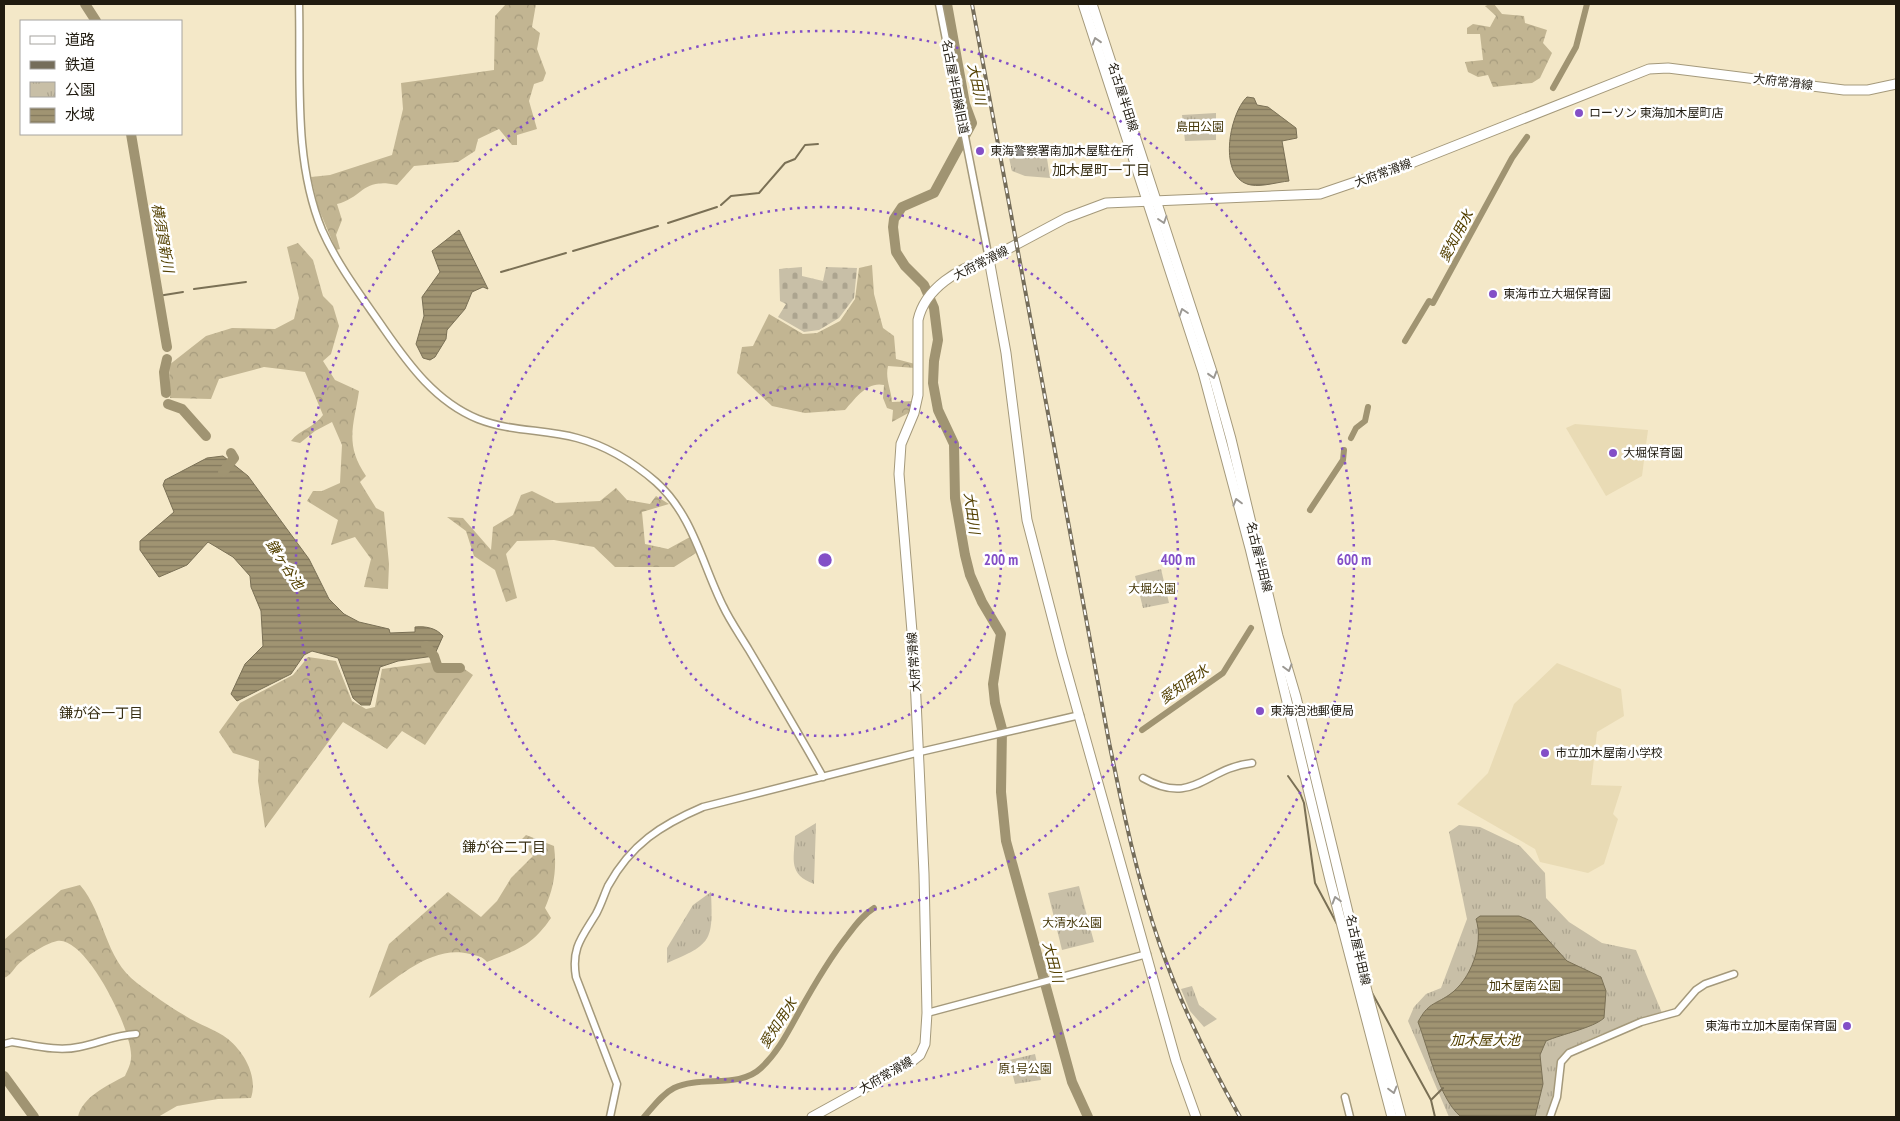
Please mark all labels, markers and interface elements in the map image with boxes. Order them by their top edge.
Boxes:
legend [20,20,182,135]
text: 道路 [65,30,95,49]
one-way arrow [1091,37,1101,46]
street label: 名古屋半田線旧道 [939,38,972,135]
text: 鉄道 [65,55,95,74]
street label: 名古屋半田線 [1105,60,1142,133]
water label: 大田川 [964,62,991,108]
street label: 大府常滑線 [1752,70,1814,93]
text: 公園 [65,80,95,99]
text: 水域 [65,105,95,124]
place label: ローソン 東海加木屋町店 [1589,105,1724,120]
marker: ローソン 東海加木屋町店 [1573,107,1585,119]
park label: 島田公園 [1176,119,1224,134]
place label: 東海警察署南加木屋駐在所 [990,143,1134,158]
marker: 東海警察署南加木屋駐在所 [974,145,986,157]
street label: 大府常滑線 [1352,155,1414,190]
district label: 加木屋町一丁目 [1052,161,1150,179]
water label: 横須賀新川 [148,202,178,276]
water label: 愛知用水 [1435,205,1478,265]
one-way arrow [1157,215,1167,224]
street label: 大府常滑線 [951,242,1011,283]
place label: 東海市立大堀保育園 [1503,286,1611,301]
marker: 東海市立大堀保育園 [1487,288,1499,300]
one-way arrow [1179,309,1189,317]
one-way arrow [1207,370,1217,378]
place label: 大堀保育園 [1623,445,1683,460]
marker: 大堀保育園 [1607,447,1619,459]
water label: 大田川 [960,491,984,537]
one-way arrow [1233,499,1243,507]
street label: 名古屋半田線 [1243,520,1275,594]
water label: 鎌ヶ谷池 [262,536,309,594]
text: 200 m [984,550,1018,569]
text: 400 m [1161,550,1195,569]
text: 600 m [1337,550,1371,569]
centre of rings [816,551,834,569]
park label: 大堀公園 [1128,581,1176,596]
street label: 大府常滑線 [904,632,923,692]
water label: 愛知用水 [1156,659,1214,707]
one-way arrow [1282,663,1292,671]
place label: 東海泡池郵便局 [1270,703,1354,718]
district label: 鎌が谷一丁目 [59,704,143,722]
marker: 東海泡池郵便局 [1254,705,1266,717]
place label: 市立加木屋南小学校 [1555,745,1663,760]
marker: 市立加木屋南小学校 [1539,747,1551,759]
district label: 鎌が谷二丁目 [462,838,546,856]
one-way arrow [1332,897,1342,905]
street label: 名古屋半田線 [1343,913,1374,987]
park label: 大清水公園 [1042,915,1102,930]
water label: 大田川 [1039,939,1068,987]
park label: 加木屋南公園 [1489,978,1561,993]
water label: 愛知用水 [755,993,802,1051]
place label: 東海市立加木屋南保育園 [1705,1018,1837,1033]
marker: 東海市立加木屋南保育園 [1841,1020,1853,1032]
water label: 加木屋大池 [1450,1031,1522,1049]
street label: 大府常滑線 [856,1053,915,1096]
park label: 原1号公園 [998,1061,1052,1076]
one-way arrow [1388,1086,1398,1094]

